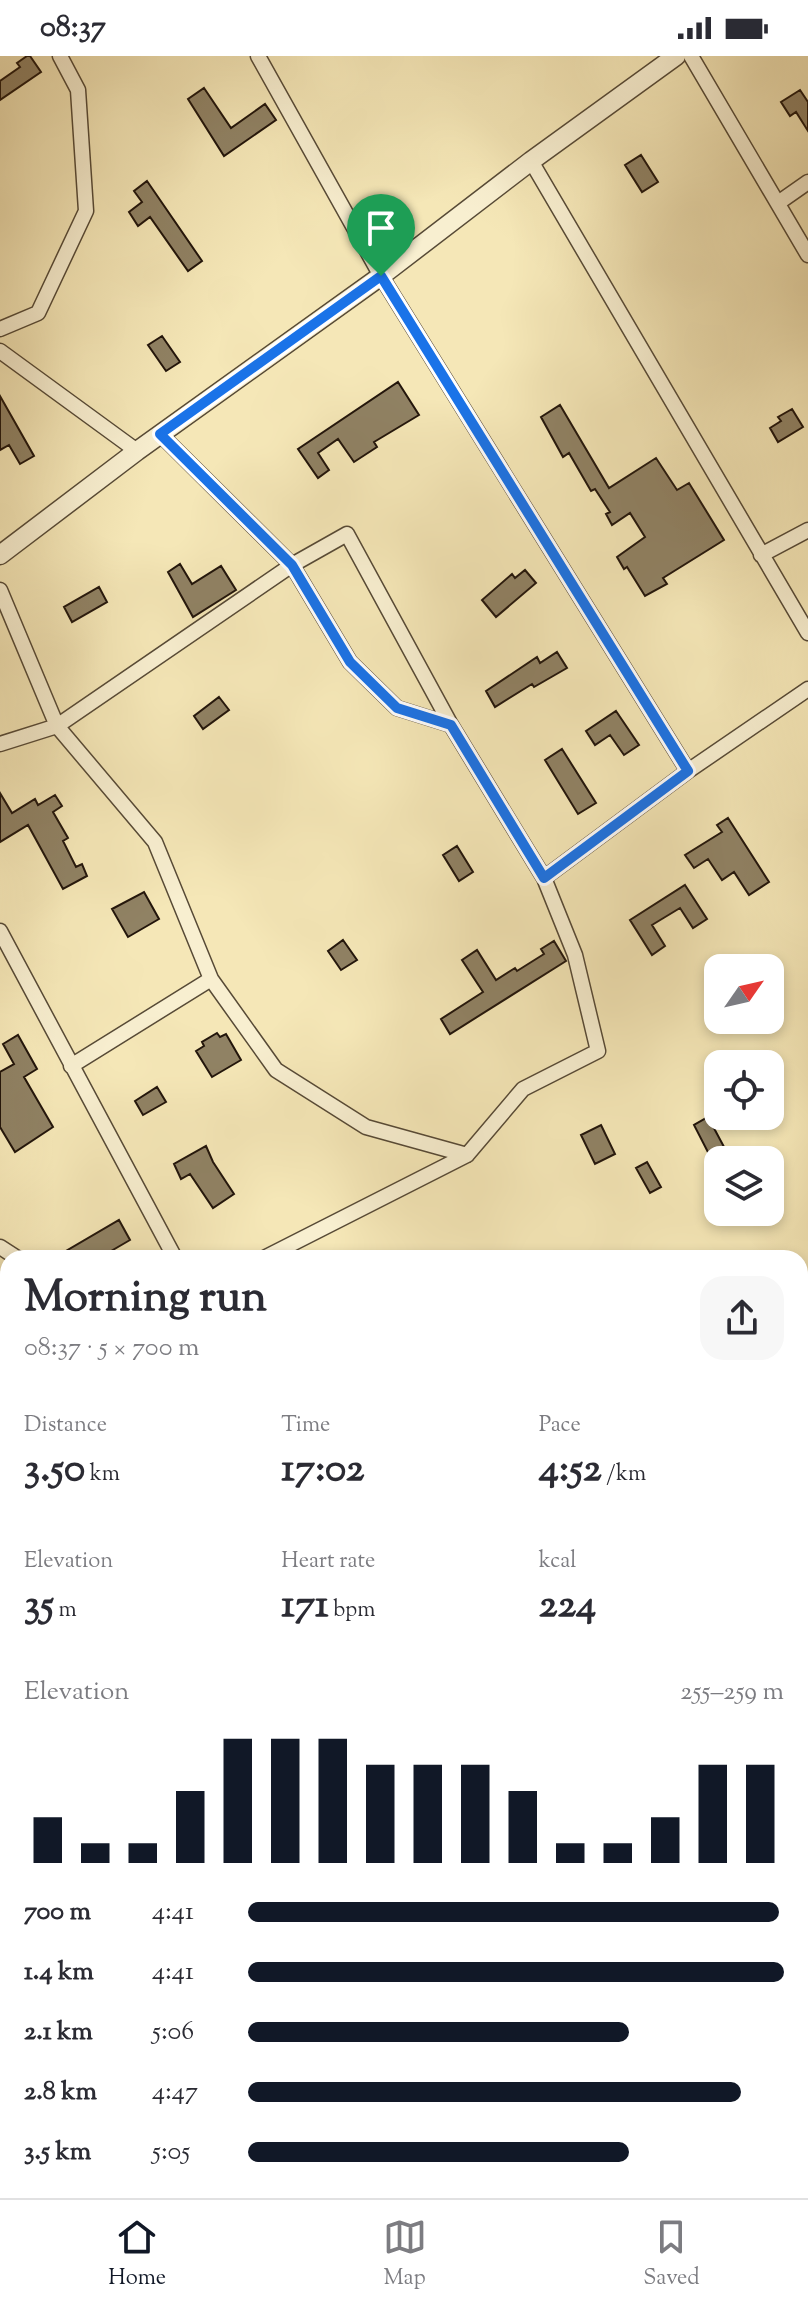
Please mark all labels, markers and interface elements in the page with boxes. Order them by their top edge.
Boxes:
text: 08:37 [40,7,106,50]
pin [347,194,415,276]
icon: arrive [359,206,403,250]
north arrow [704,954,784,1034]
map controls [704,954,784,1226]
button: locate [704,1050,784,1130]
button: layers [704,1146,784,1226]
text: Morning run [24,1268,267,1331]
button: share [700,1276,784,1360]
text: 08:37 · 5 × 700 m [24,1330,199,1367]
text: Distance [24,1410,107,1442]
text: Time [281,1410,330,1442]
text: Pace [539,1410,581,1442]
text: 3.50 [24,1442,85,1499]
text: 17:02 [281,1442,364,1499]
text: 4:52 [539,1442,602,1499]
text: km [85,1459,120,1491]
text: /km [602,1459,646,1491]
text: Elevation [24,1546,113,1578]
text: Heart rate [281,1546,375,1578]
text: kcal [539,1546,576,1578]
text: 35 [24,1578,54,1635]
text: 171 [281,1578,329,1635]
text: 224 [539,1578,596,1635]
text: m [54,1595,77,1627]
text: bpm [329,1595,375,1627]
text: Elevation [24,1674,129,1711]
text: 255–259 m [680,1674,784,1711]
text: 700 m [24,1894,91,1931]
text: 4:41 [152,1894,194,1931]
text: 1.4 km [24,1954,94,1991]
text: 4:41 [152,1954,194,1991]
text: 2.1 km [24,2014,93,2051]
text: 5:06 [152,2014,194,2051]
text: 2.8 km [24,2074,97,2111]
text: 4:47 [152,2074,198,2111]
text: 3.5 km [24,2134,91,2171]
text: 5:05 [152,2134,190,2171]
tab: Home [108,2215,166,2295]
tab: Map [383,2215,427,2295]
tab: Saved [643,2215,700,2295]

